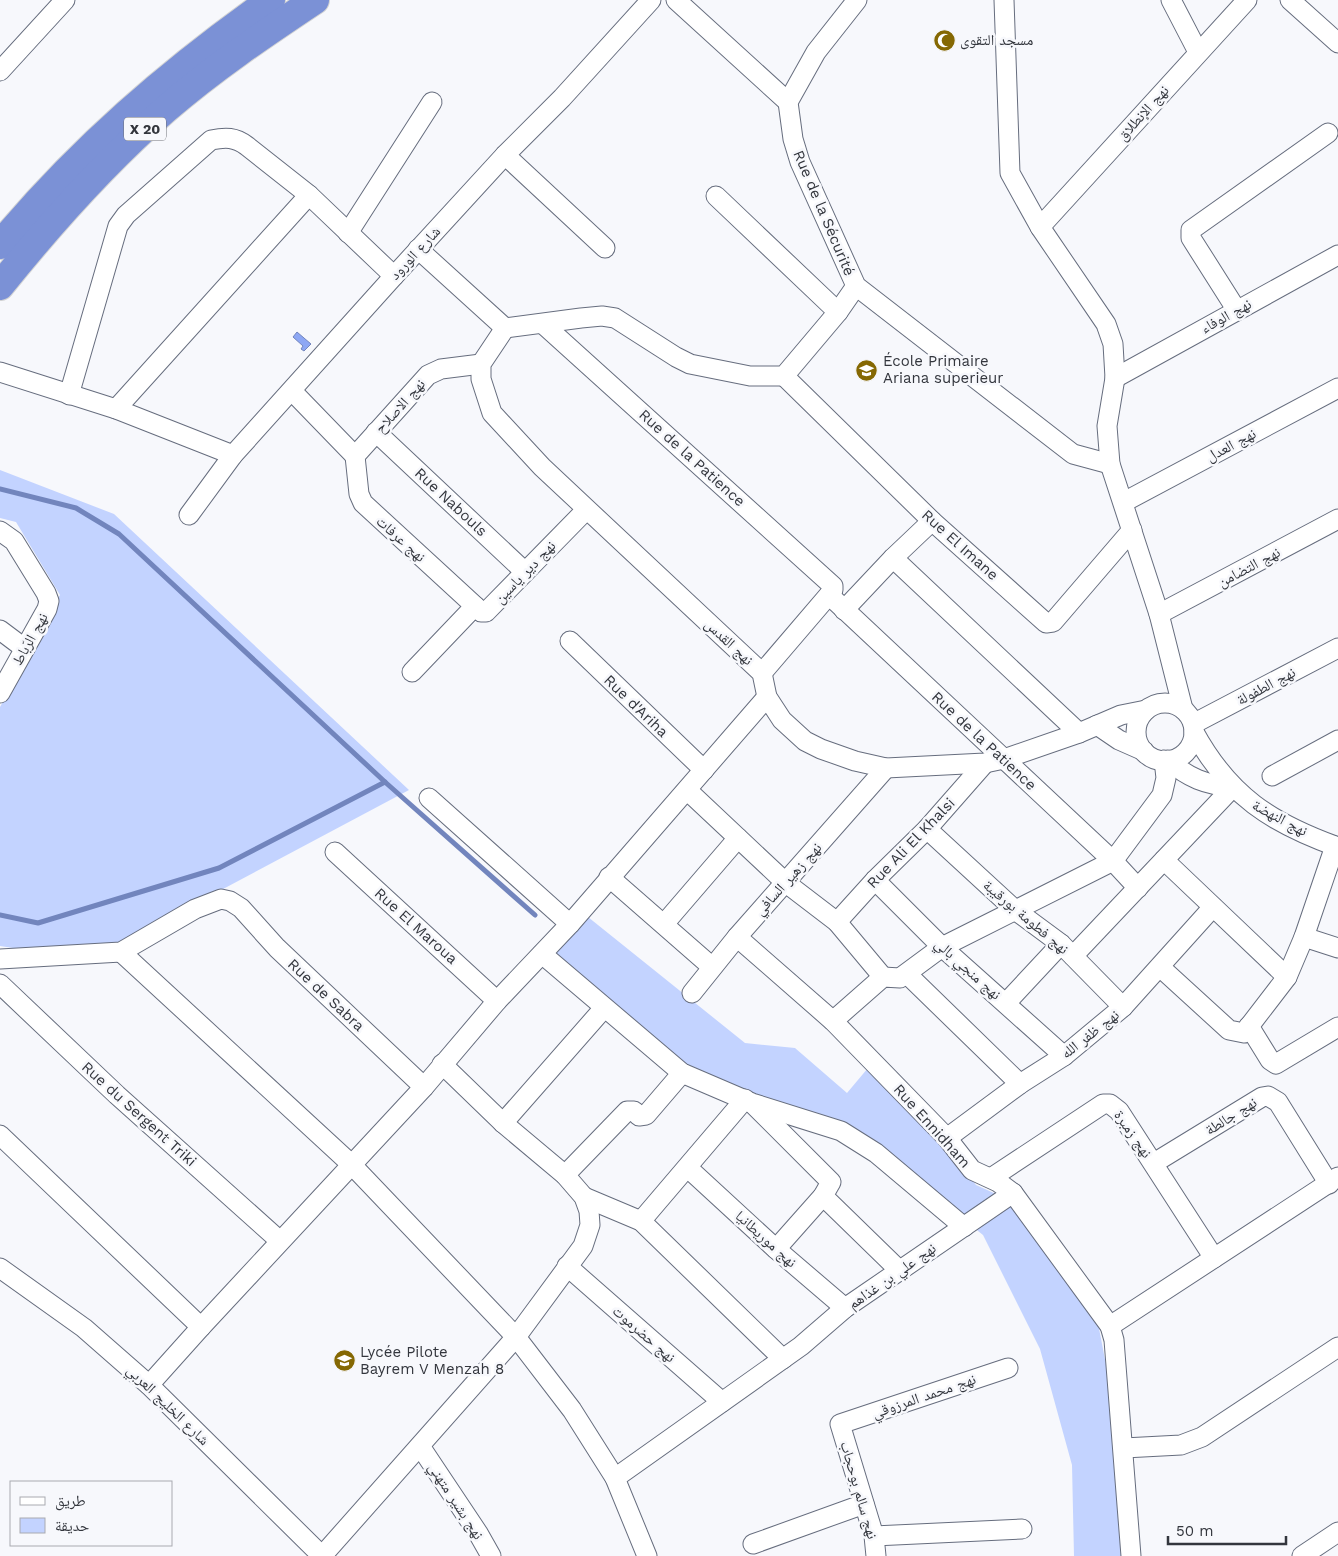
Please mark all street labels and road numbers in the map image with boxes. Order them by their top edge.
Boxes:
street label: نهج الإنطلاق [1113,81,1173,145]
road number: X 20 [124,118,166,140]
street label: Rue de la Sécurité [789,147,859,279]
street label: شارع الورود [386,222,445,284]
street label: نهج الوفاء [1197,295,1255,338]
street label: نهج الاصلاح [371,375,430,437]
street label: Rue de la Patience [635,406,749,510]
street label: نهج العدل [1203,424,1260,466]
street label: Rue Nabouls [411,464,491,540]
street label: Rue El Imane [918,506,1002,584]
street label: نهج عرفات [372,512,429,567]
street label: نهج دير ياسين [491,537,560,608]
street label: نهج التضامن [1215,543,1284,592]
street label: نهج الرّباط [8,610,53,669]
street label: نهج القدس [700,615,757,670]
street label: نهج الطفولة [1234,663,1299,710]
street label: Rue d'Ariha [600,671,672,741]
street label: Rue de la Patience [928,688,1040,794]
street label: Rue Ali El Khalsi [863,794,959,892]
street label: نهج النهضة [1249,796,1311,841]
street label: نهج زهير السافي [751,839,828,921]
street label: نهج فطومة بورقيبة [979,876,1072,959]
street label: Rue El Maroua [371,884,462,968]
street label: نهج منجي بالي [929,935,1005,1006]
street label: Rue de Sabra [284,955,368,1035]
street label: نهج ظفر الله [1057,1006,1123,1063]
street label: Rue du Sergent Triki [78,1058,200,1170]
street label: Rue Ennidham [890,1080,974,1172]
street label: نهج جالطة [1202,1093,1261,1140]
street label: نهج زمبرة [1109,1107,1156,1162]
street label: نهج موريطانيا [731,1207,800,1272]
street label: نهج علي بن غذاهم [844,1239,941,1315]
street label: نهج حضرموت [608,1302,679,1367]
street label: شارع الخليج العربي [121,1361,213,1451]
street label: نهج محمد المرزوقي [870,1370,979,1425]
street label: نهج سالم بوحجاب [835,1439,882,1541]
street label: نهج بشير متهني [422,1459,488,1544]

